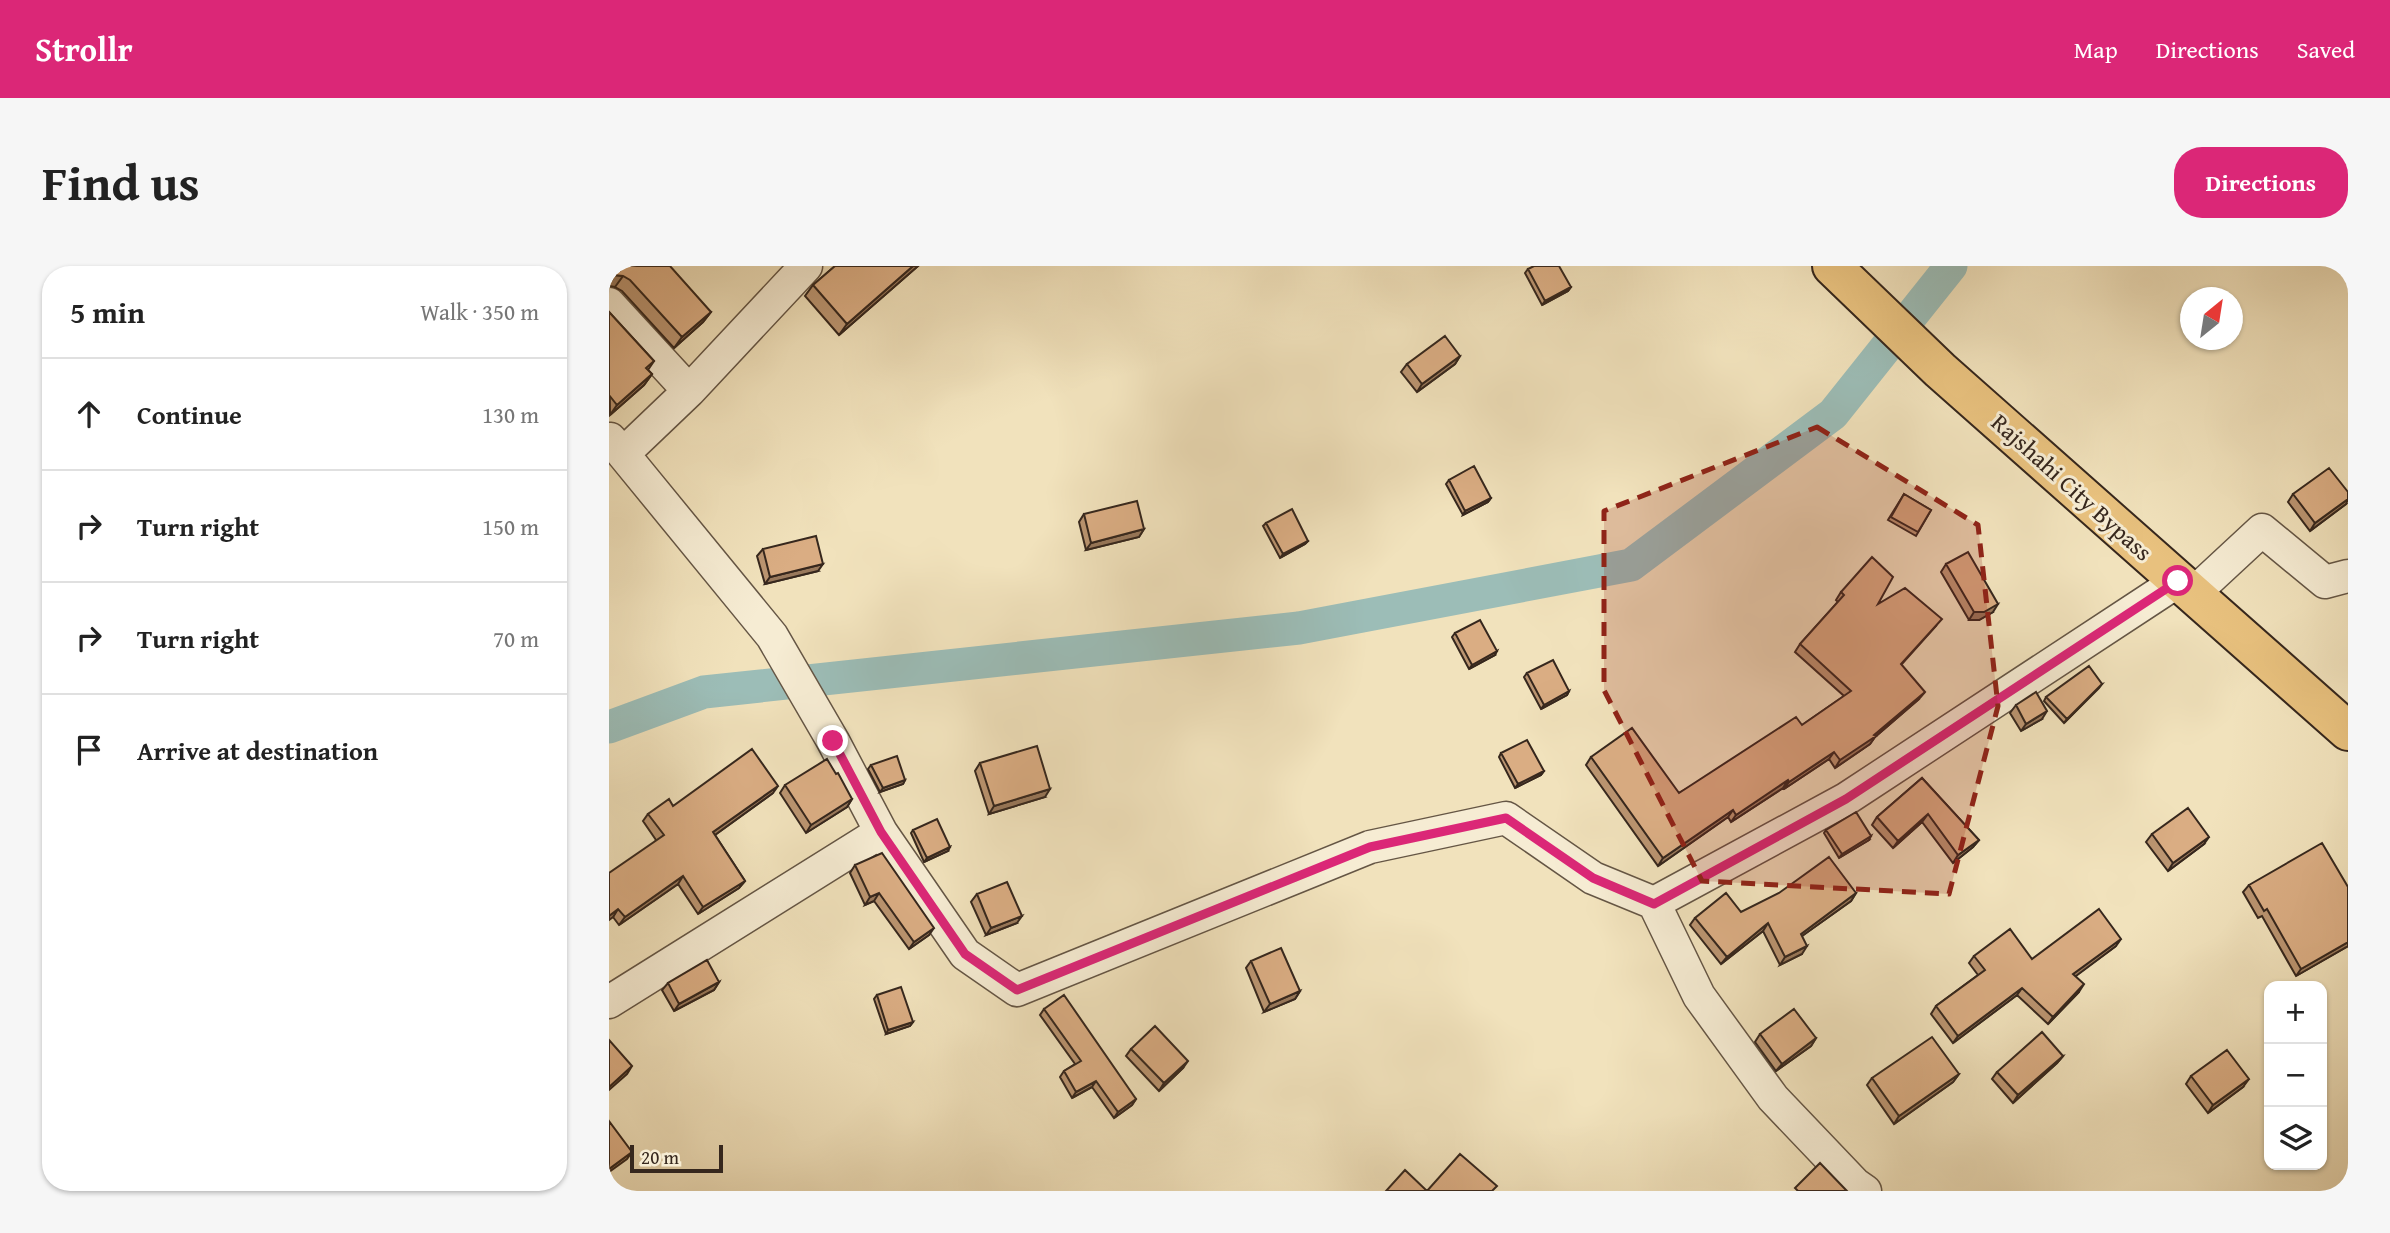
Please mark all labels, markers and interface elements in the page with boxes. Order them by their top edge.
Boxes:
text: Strollr [35,25,133,73]
text: Map [2074,32,2118,67]
text: Directions [2156,32,2259,67]
text: Saved [2297,32,2355,67]
text: Find us [42,146,200,218]
button: Directions [2174,147,2348,218]
north arrow [2180,287,2243,350]
text: 5 min [70,290,145,334]
text: Walk · 350 m [420,295,539,328]
icon: ahead [70,395,108,433]
text: Continue [137,395,242,434]
text: 130 m [482,398,539,431]
street label: Rajshahi City Bypass [1984,405,2160,569]
icon: right [70,507,108,545]
text: Turn right [137,507,259,546]
text: 150 m [482,510,539,543]
route start [2162,565,2193,596]
icon: right [70,619,108,657]
text: Turn right [137,619,259,658]
text: 70 m [493,622,539,655]
route end [817,725,848,756]
icon: arrive [70,731,108,769]
text: Arrive at destination [137,731,378,770]
map controls [2264,981,2327,1170]
button: + [2264,981,2327,1044]
button: − [2264,1044,2327,1107]
button: layers [2264,1107,2327,1170]
scale bar [630,1142,723,1174]
text: 20 m [641,1143,679,1171]

